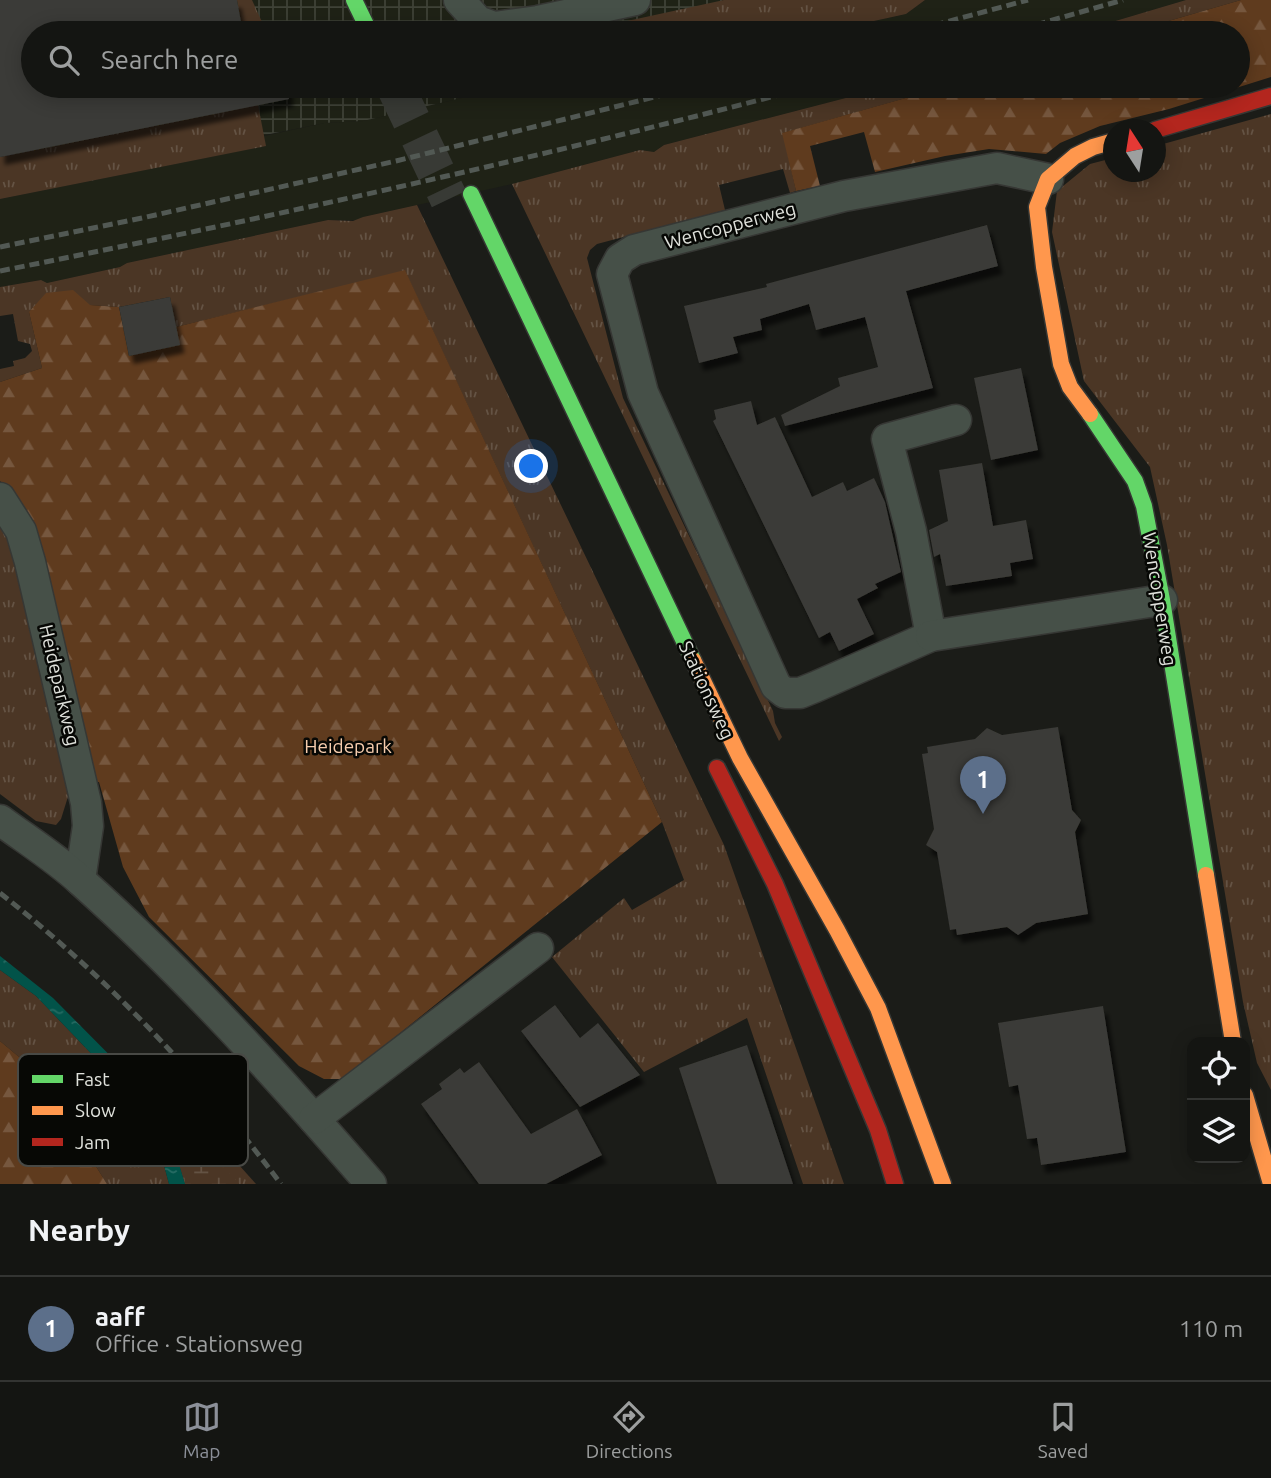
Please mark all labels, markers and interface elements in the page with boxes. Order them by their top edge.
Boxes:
search box [21,21,1250,98]
icon: search [45,41,83,79]
text: Search here [101,45,238,74]
north arrow [1103,119,1166,182]
street label: Wencopperweg [662,197,798,253]
your location [514,449,548,483]
street label: Wencopperweg [1139,531,1181,667]
street label: Heideparkweg [35,622,85,748]
street label: Stationsweg [675,638,739,742]
park label: Heidepark [304,735,392,757]
pin: 1 [960,756,1006,814]
map controls [1187,1037,1250,1163]
button: locate [1187,1037,1250,1100]
legend [18,1054,248,1166]
text: Fast [75,1068,110,1090]
text: Slow [75,1099,116,1121]
button: layers [1187,1100,1250,1163]
text: Jam [75,1131,111,1153]
text: Nearby [28,1213,130,1247]
text: aaff [95,1302,145,1331]
text: 1 [45,1316,57,1341]
text: 110 m [1179,1316,1243,1341]
text: Office · Stationsweg [95,1331,303,1356]
tab: Map [183,1398,221,1462]
tab: Directions [586,1398,673,1462]
tab: Saved [1038,1398,1088,1462]

